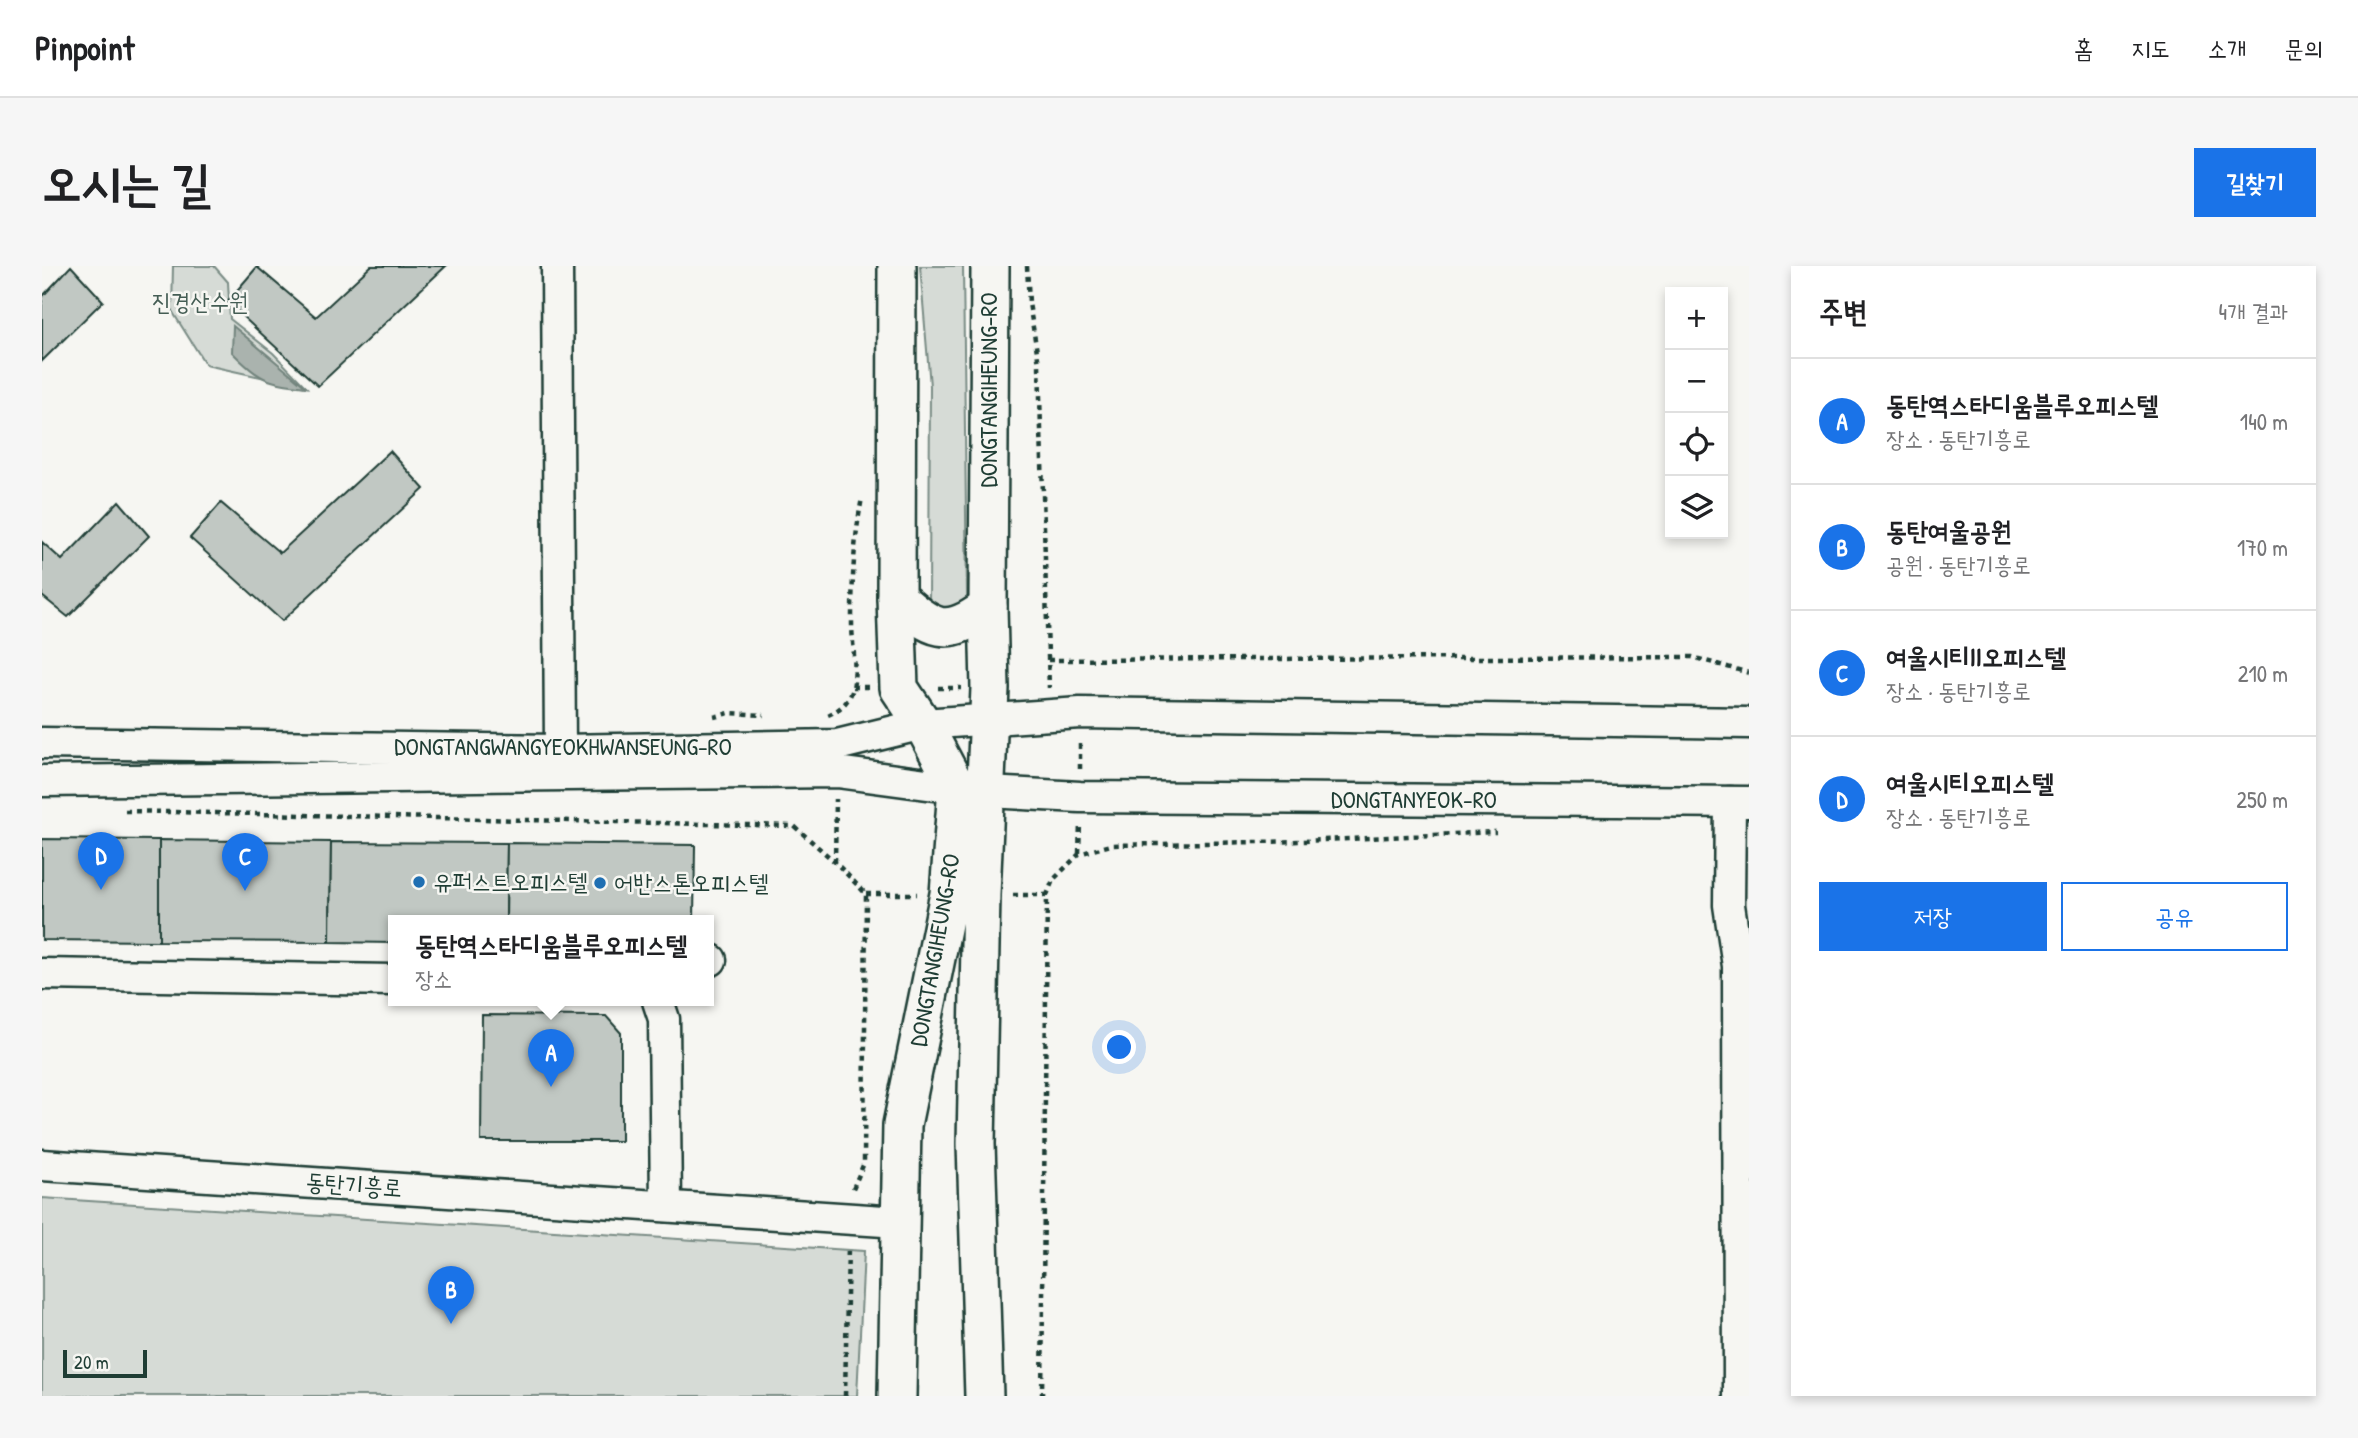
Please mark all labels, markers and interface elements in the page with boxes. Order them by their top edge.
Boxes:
text: Pinpoint [35,26,134,70]
text: 홈 [2074,32,2093,64]
text: 지도 [2131,32,2170,64]
text: 소개 [2208,32,2246,64]
text: 문의 [2284,32,2323,64]
button: 길찾기 [2194,148,2316,217]
text: 오시는 길 [42,149,211,215]
park label: 진경산수원 [152,285,248,317]
map controls [1665,287,1728,539]
button: + [1665,287,1728,350]
text: 주변 [1819,291,1867,331]
street label: DONGTANGIHEUNG-RO [972,292,1004,488]
text: 4개 결과 [2219,296,2288,327]
button: − [1665,350,1728,413]
text: 동탄역스타디움블루오피스텔 [1886,387,2158,422]
text: A [1836,406,1848,437]
text: 140 m [2240,406,2288,437]
button: locate [1665,413,1728,476]
text: 장소 · 동탄기흥로 [1886,423,2031,454]
button: layers [1665,476,1728,539]
text: 동탄여울공원 [1886,513,2012,548]
text: B [1836,532,1848,563]
text: 170 m [2237,532,2288,563]
text: 공원 · 동탄기흥로 [1886,549,2031,580]
text: 여울시티II오피스텔 [1886,639,2066,674]
text: C [1836,658,1848,689]
text: 210 m [2238,658,2288,689]
text: 장소 · 동탄기흥로 [1886,675,2031,706]
street label: DONGTANGWANGYEOKHWANSEUNG-RO [394,730,732,762]
text: 여울시티오피스텔 [1886,765,2053,800]
street label: DONGTANYEOK-RO [1331,783,1497,815]
text: D [1837,784,1847,815]
text: 250 m [2236,784,2288,815]
text: 장소 · 동탄기흥로 [1886,801,2031,832]
pin: D [78,832,124,890]
pin: C [222,833,268,891]
street label: DONGTANGIHEUNG-RO [901,851,967,1049]
place label: 유퍼스트오피스텔 [433,865,588,897]
place label: 어반스톤오피스텔 [614,866,769,898]
marker: 유퍼스트오피스텔 [411,874,427,890]
marker: 어반스톤오피스텔 [592,875,608,891]
button: 저장 [1819,882,2047,951]
button: 공유 [2061,882,2288,951]
popup [388,915,714,1006]
text: 동탄역스타디움블루오피스텔 [415,927,687,962]
text: 장소 [415,963,452,994]
pin: A [528,1029,574,1087]
your location [1102,1030,1136,1064]
street label: 동탄기흥로 [305,1165,403,1203]
pin: B [428,1266,474,1324]
scale bar [63,1347,147,1379]
text: 20 m [74,1349,109,1375]

